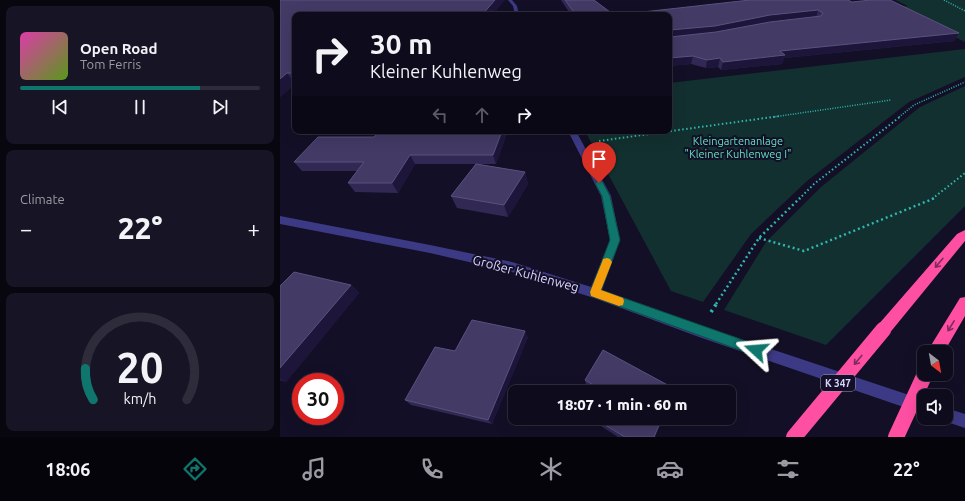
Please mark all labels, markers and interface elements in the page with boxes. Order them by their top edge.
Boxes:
icon: right [304,28,356,80]
text: 30 m [370,28,432,59]
text: Open Road [80,40,157,57]
text: Tom Ferris [80,57,141,71]
text: Kleiner Kuhlenweg [370,61,522,81]
icon: previous [49,96,71,118]
icon: pause [129,96,151,118]
icon: next [209,96,231,118]
icon: left [429,104,451,126]
icon: ahead [471,104,493,126]
icon: right [513,104,535,126]
park label: Kleingartenanlage "Kleiner Kuhlenweg I" [685,135,791,160]
pin [582,142,616,183]
icon: arrive [588,148,610,170]
text: Climate [20,192,65,206]
text: 22° [118,211,162,245]
text: − [20,216,32,241]
text: + [248,216,260,241]
street label: Großer Kuhlenweg [471,252,581,294]
one-way arrow [934,258,943,269]
one-way arrow [947,320,955,331]
position arrow [735,329,777,371]
text: 20 [117,344,163,391]
north arrow [917,345,953,381]
map controls [917,345,953,425]
one-way arrow [853,355,862,365]
speed limit sign: 30 [292,373,344,425]
road number: K 347 [821,375,855,391]
button: sound [917,389,953,425]
text: km/h [124,391,156,407]
text: 18:07 · 1 min · 60 m [557,396,687,413]
icon: directions [181,455,209,483]
icon: music [300,455,328,483]
icon: phone [418,455,446,483]
icon: climate [537,455,565,483]
icon: car [656,455,684,483]
icon: filters [774,455,802,483]
text: 18:06 [45,459,90,479]
text: 22° [893,459,920,479]

